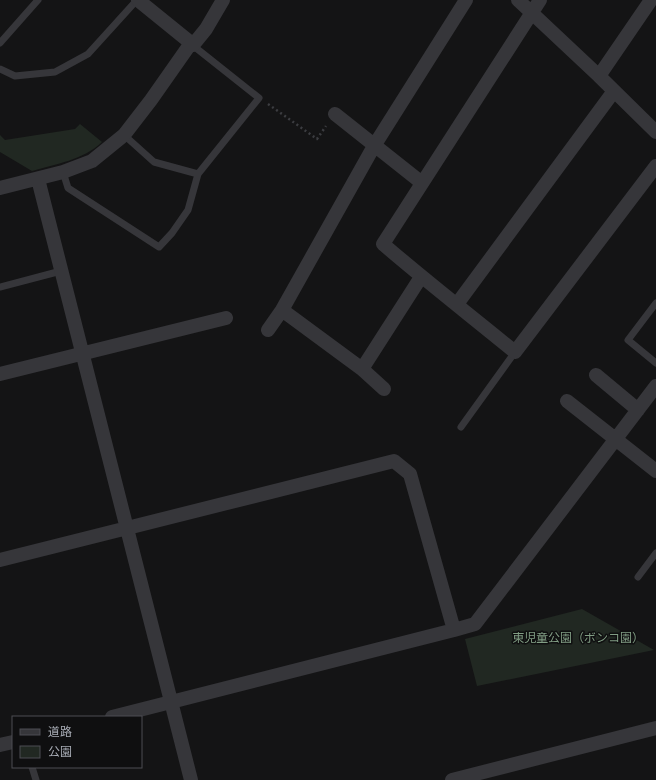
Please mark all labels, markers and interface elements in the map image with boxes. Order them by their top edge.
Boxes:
park label: 東児童公園（ボンコ園） [512,631,644,645]
legend [12,716,142,768]
text: 道路 [48,725,72,739]
text: 公園 [48,745,72,759]

